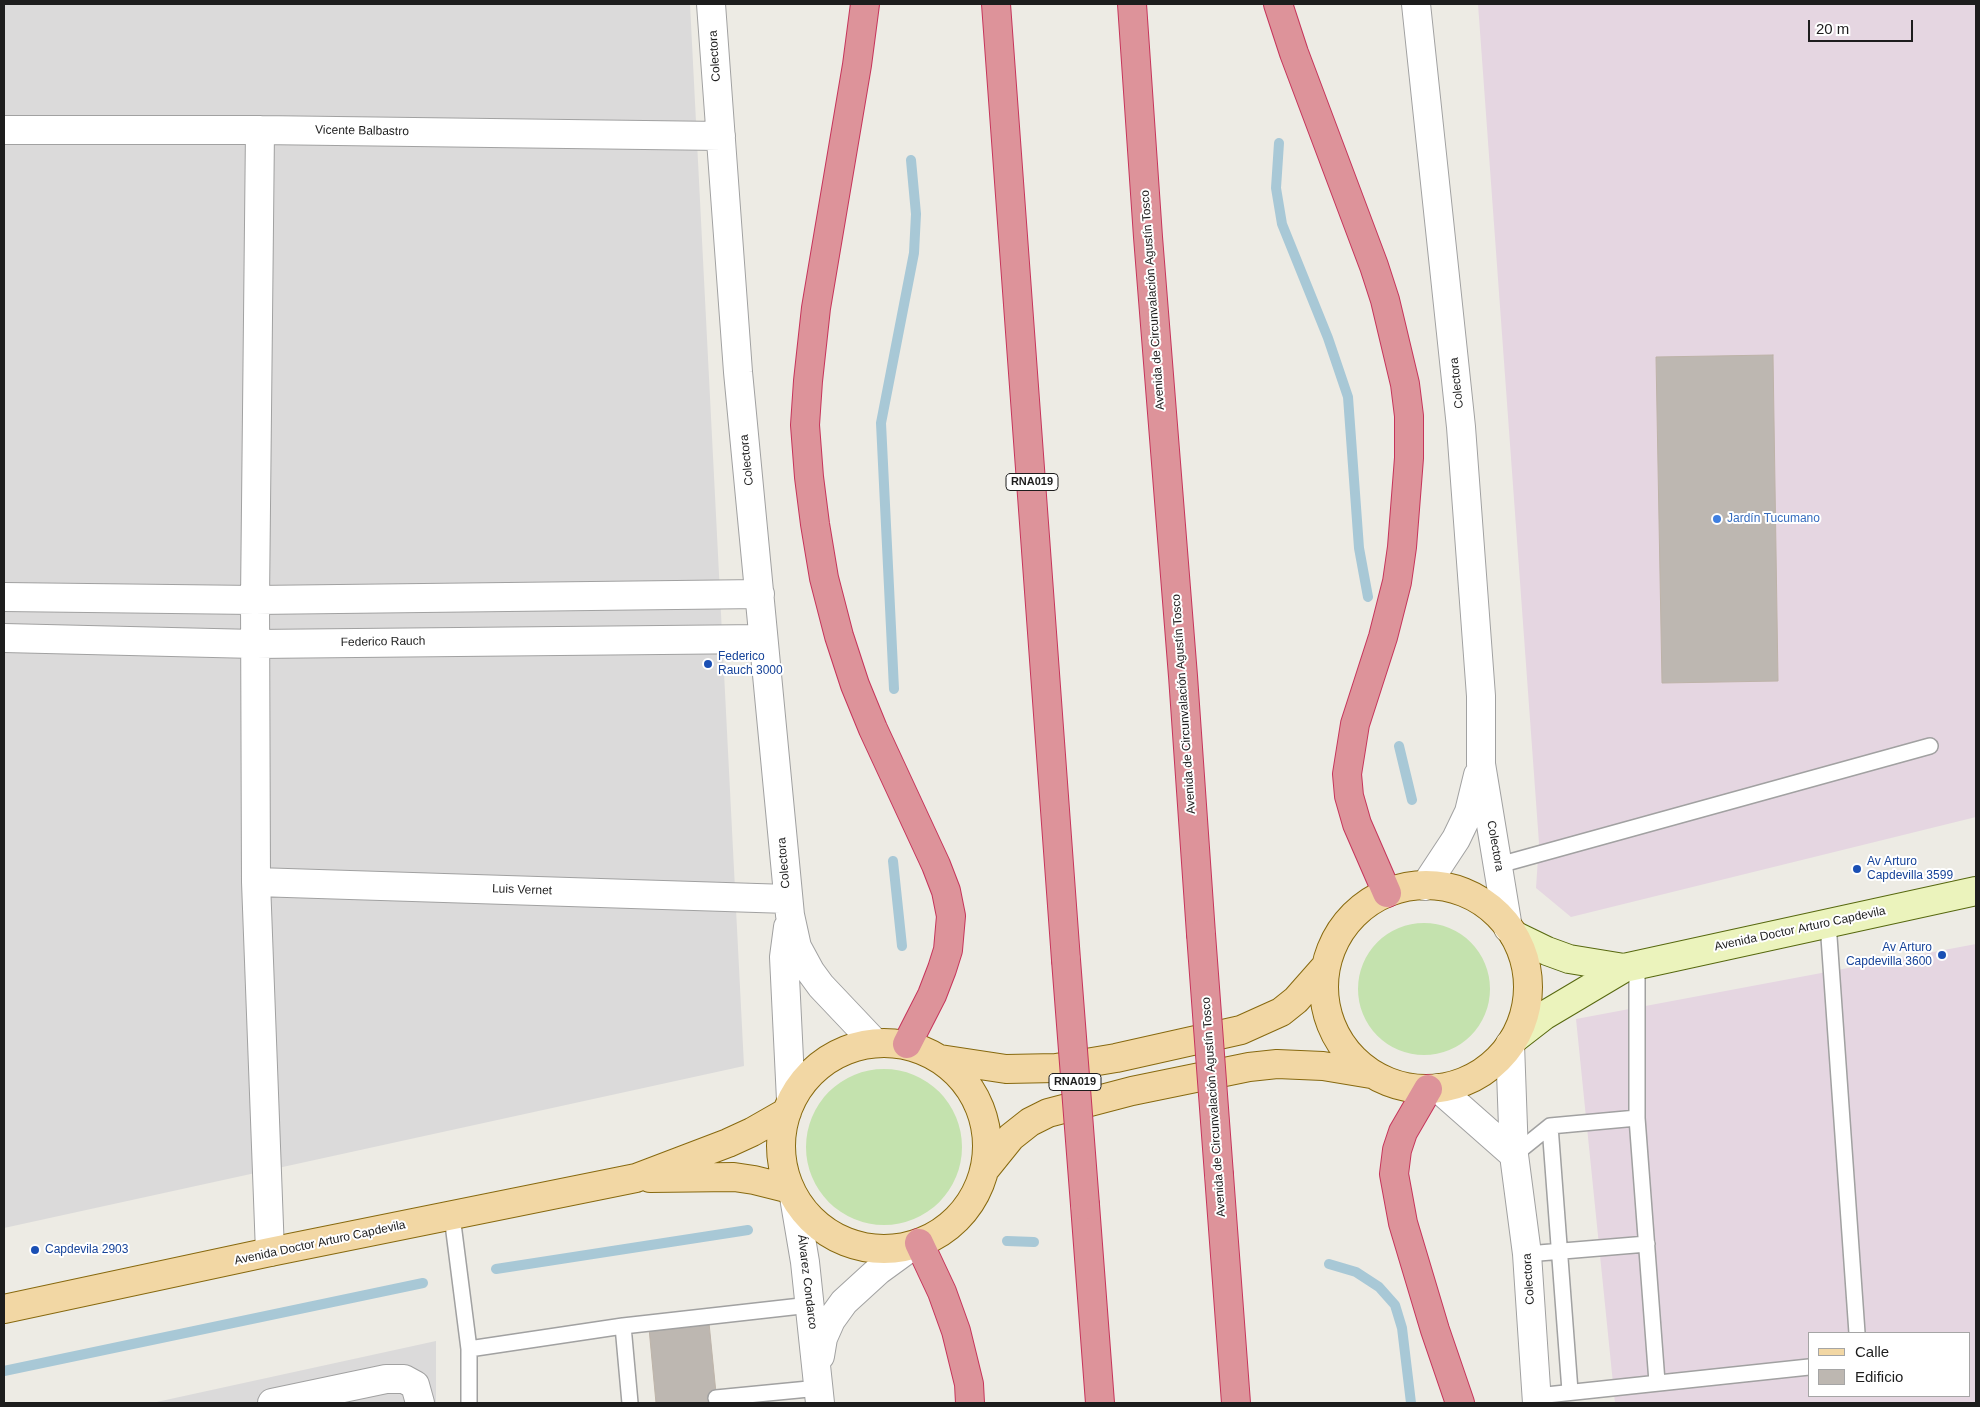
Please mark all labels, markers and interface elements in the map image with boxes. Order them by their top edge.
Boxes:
scale bar [1810,10,1915,42]
text: 20 m [1816,20,1849,37]
street label: Colectora [706,30,724,82]
street label: Vicente Balbastro [315,123,409,139]
street label: Avenida de Circunvalación Agustín Tosco [1138,189,1168,411]
street label: Colectora [1447,357,1467,409]
street label: Colectora [737,434,757,486]
road number: RNA019 [1006,474,1058,491]
place label: Jardín Tucumano [1727,512,1820,526]
marker: Jardín Tucumano [1711,513,1723,525]
street label: Avenida de Circunvalación Agustín Tosco [1169,593,1199,815]
street label: Federico Rauch [341,634,425,650]
place label: Federico Rauch 3000 [718,650,783,678]
marker: Federico Rauch 3000 [702,658,714,670]
street label: Colectora [1483,819,1507,873]
street label: Colectora [775,837,793,889]
place label: Av Arturo Capdevilla 3599 [1867,855,1953,883]
marker: Av Arturo Capdevilla 3599 [1851,863,1863,875]
street label: Luis Vernet [492,882,552,898]
street label: Avenida Doctor Arturo Capdevila [1713,904,1887,954]
place label: Av Arturo Capdevilla 3600 [1846,941,1932,969]
marker: Av Arturo Capdevilla 3600 [1936,949,1948,961]
street label: Avenida de Circunvalación Agustín Tosco [1199,996,1229,1218]
road number: RNA019 [1049,1074,1101,1090]
street label: Avenida Doctor Arturo Capdevila [233,1218,407,1268]
street label: Álvarez Condarco [794,1234,820,1330]
place label: Capdevila 2903 [45,1243,128,1257]
marker: Capdevila 2903 [29,1244,41,1256]
street label: Colectora [1520,1253,1538,1305]
legend [1808,1332,1970,1397]
text: Calle [1855,1343,1889,1360]
text: Edificio [1855,1368,1903,1385]

